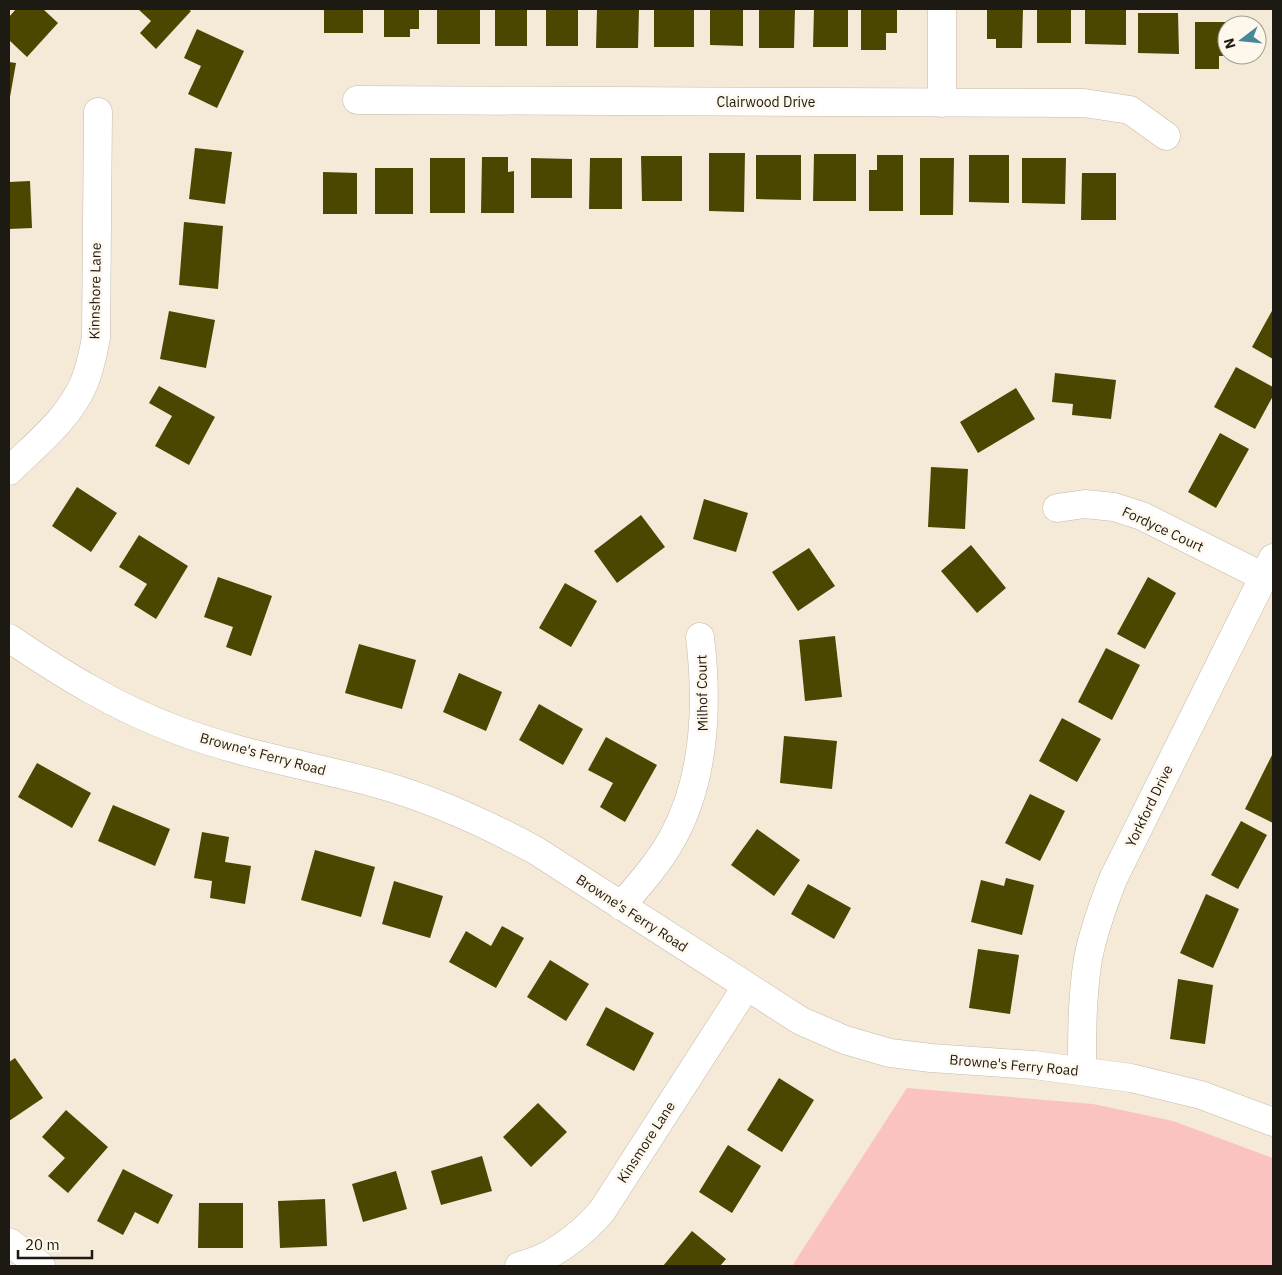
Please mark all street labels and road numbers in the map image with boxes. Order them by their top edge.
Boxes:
street label: Clairwood Drive [717,93,816,111]
street label: Kinnshore Lane [85,242,105,340]
street label: Fordyce Court [1119,502,1207,556]
street label: Milhof Court [692,654,712,732]
street label: Browne's Ferry Road [198,729,328,779]
street label: Yorkford Drive [1121,762,1177,850]
street label: Browne's Ferry Road [573,870,691,956]
street label: Browne's Ferry Road [949,1050,1079,1080]
street label: Kinsmore Lane [613,1098,679,1186]

